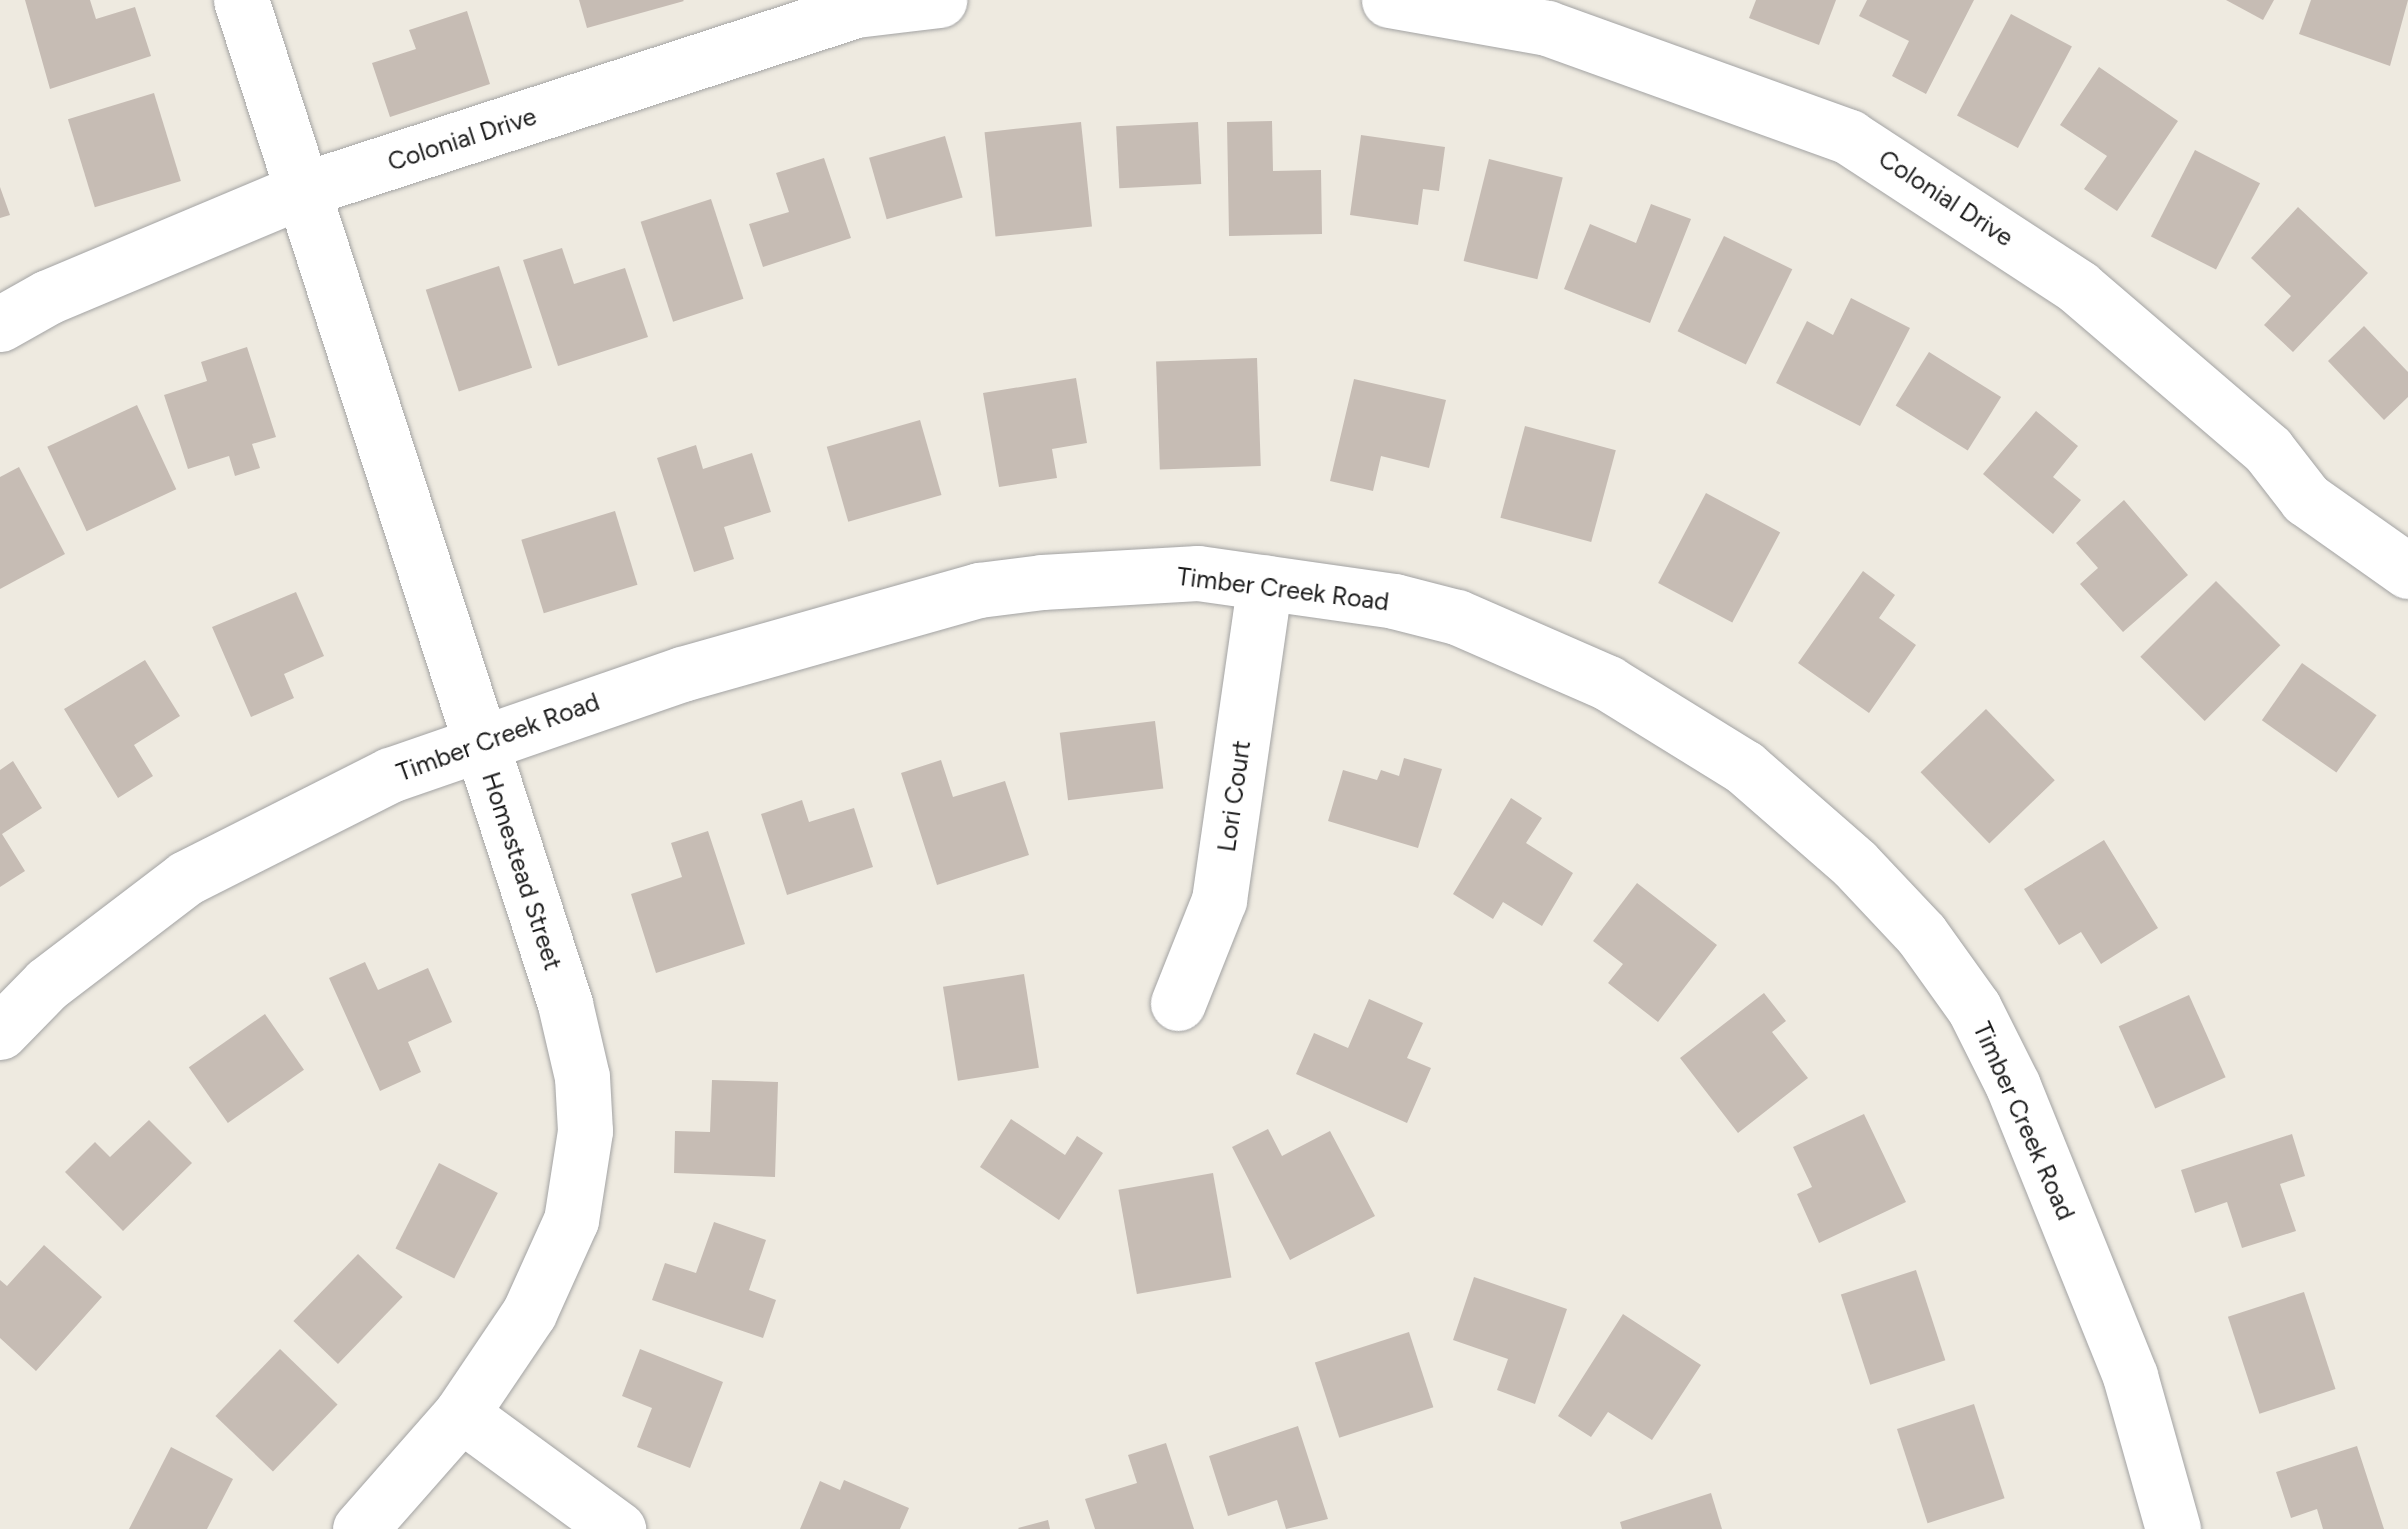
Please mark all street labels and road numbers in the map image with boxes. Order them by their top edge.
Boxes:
street label: Colonial Drive [384,101,540,177]
street label: Colonial Drive [1873,143,2019,253]
street label: Timber Creek Road [1175,561,1391,617]
street label: Timber Creek Road [393,686,603,788]
street label: Lori Court [1211,738,1257,854]
street label: Homestead Street [476,768,568,974]
street label: Timber Creek Road [1967,1017,2081,1225]

